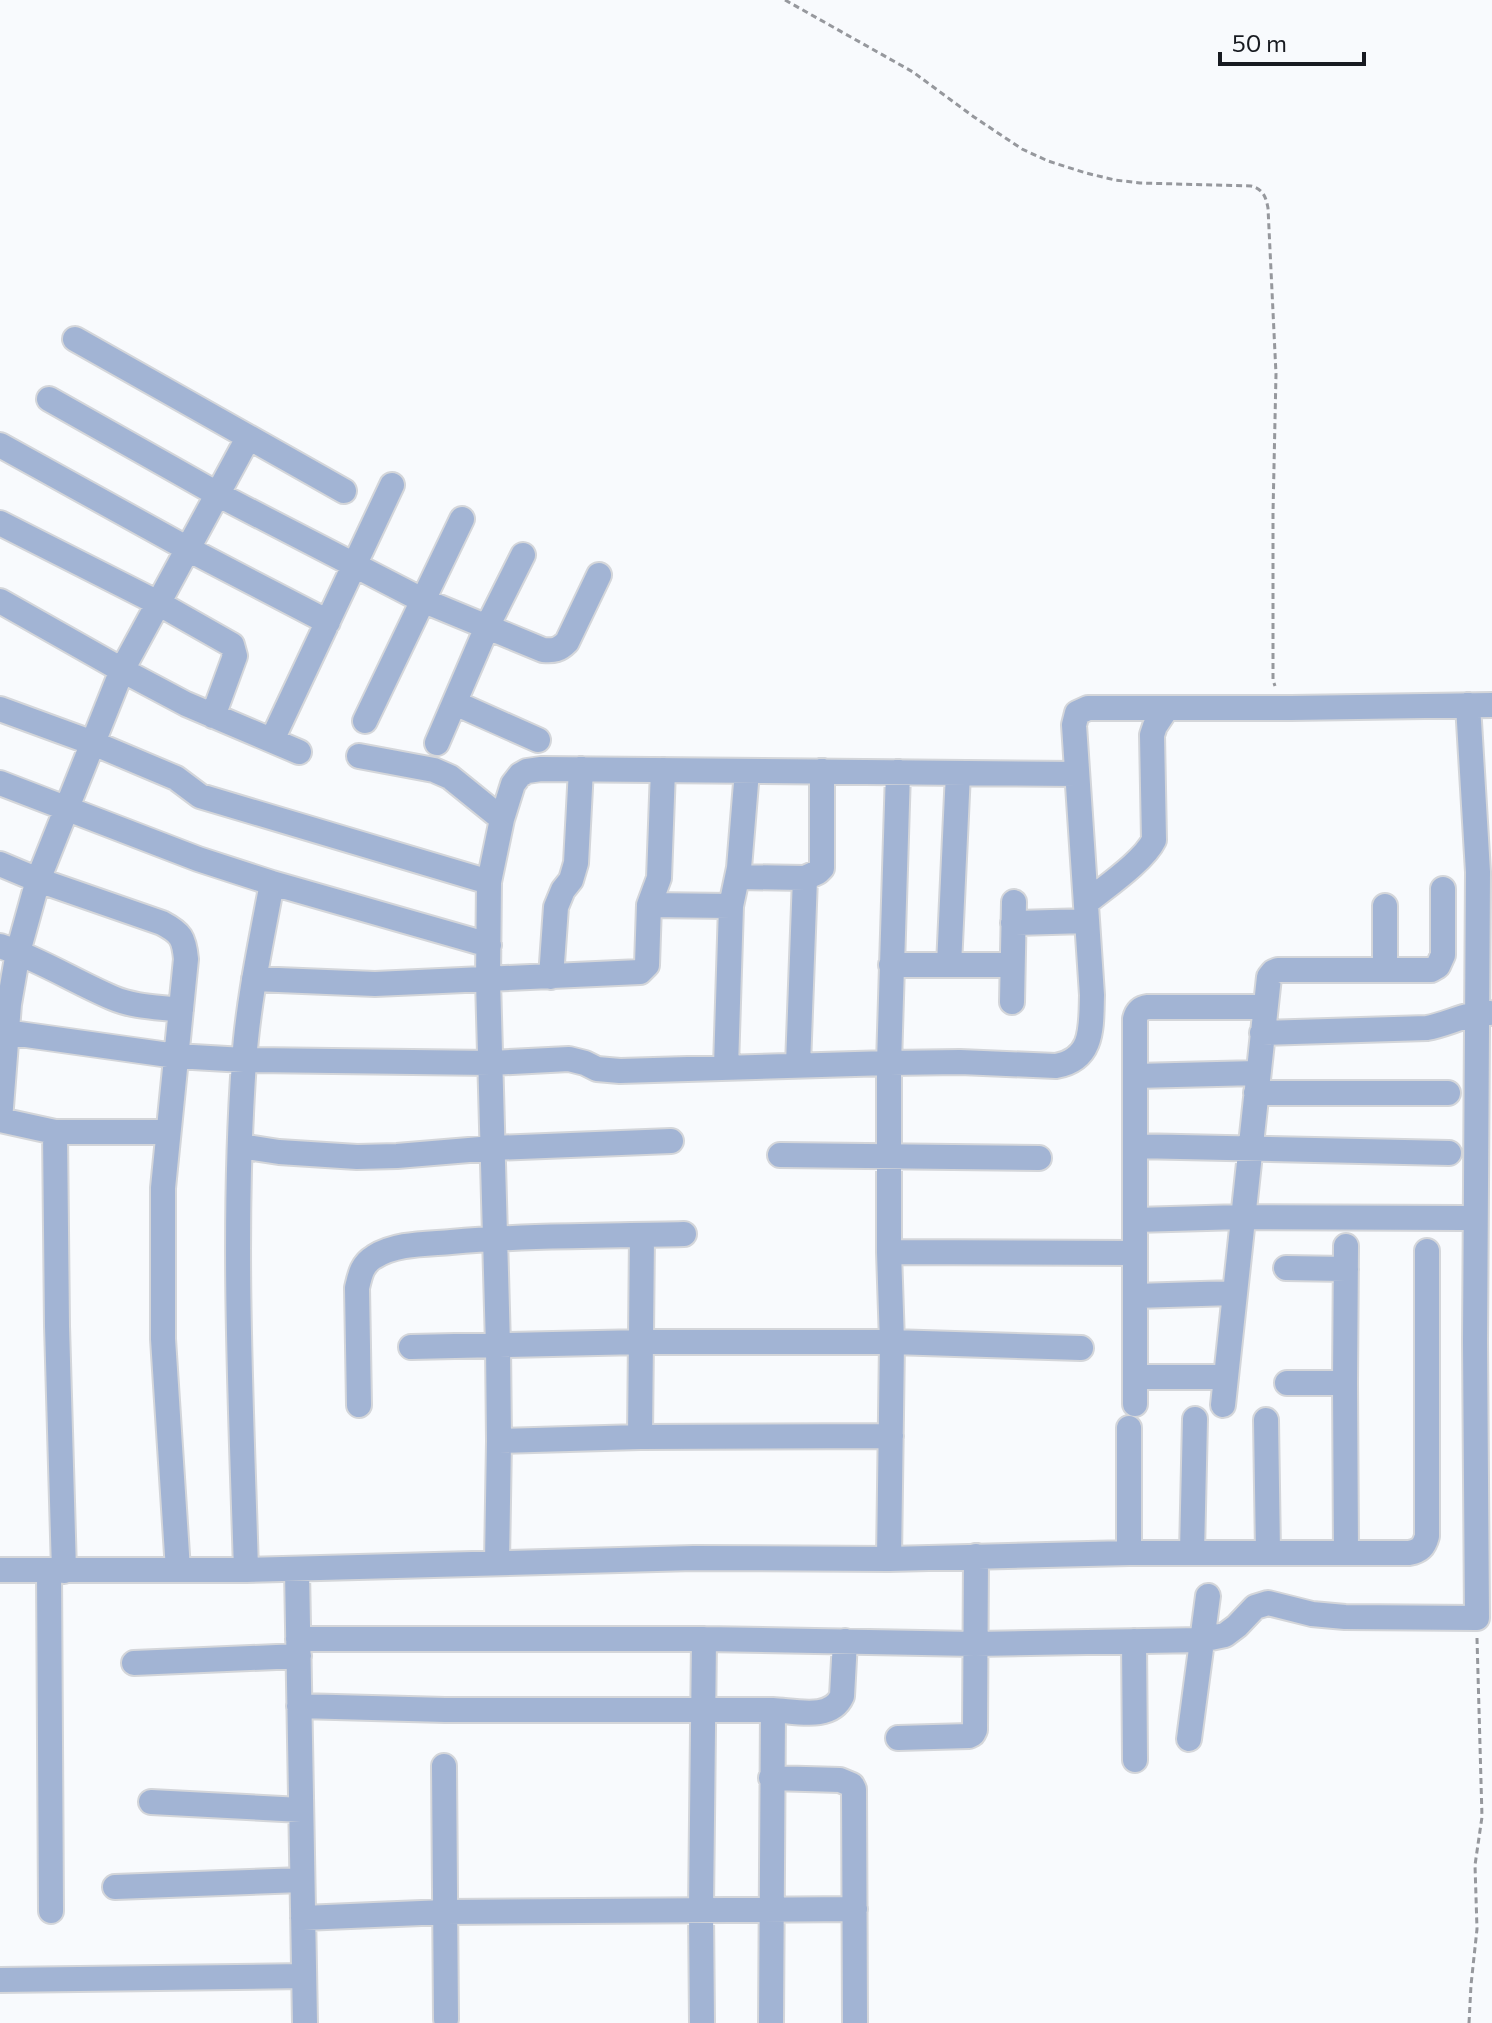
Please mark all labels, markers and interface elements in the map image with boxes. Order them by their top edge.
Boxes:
scale bar [1220,16,1364,66]
text: 50 m [1232,28,1287,57]

